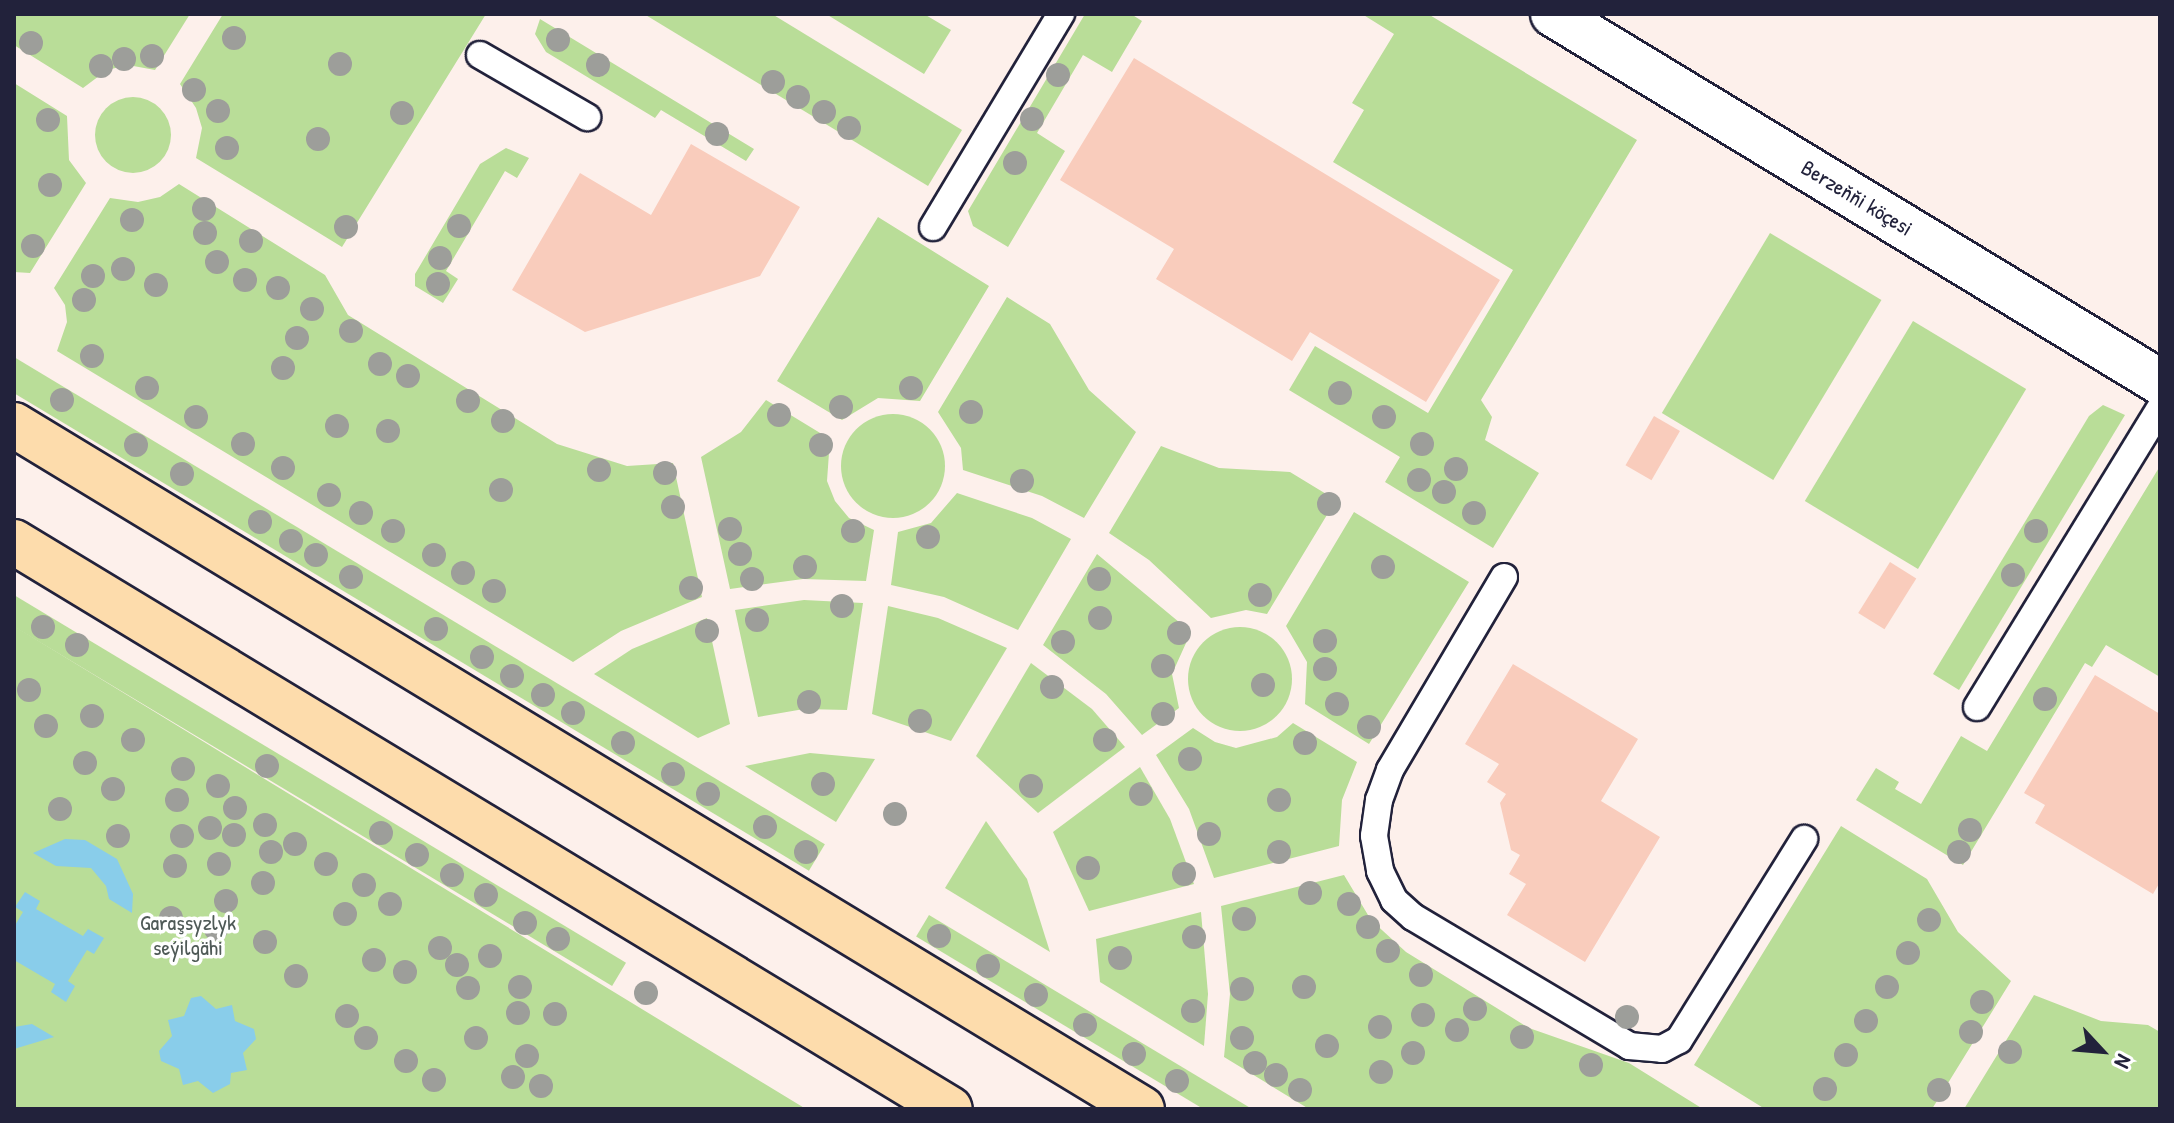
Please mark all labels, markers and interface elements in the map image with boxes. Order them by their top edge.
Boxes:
street label: Berzeňňi köçesi [1797,154,1917,242]
park label: Garaşsyzlyk seýilgähi [140,909,236,960]
north arrow [2062,1011,2142,1091]
text: N [2108,1050,2140,1073]

